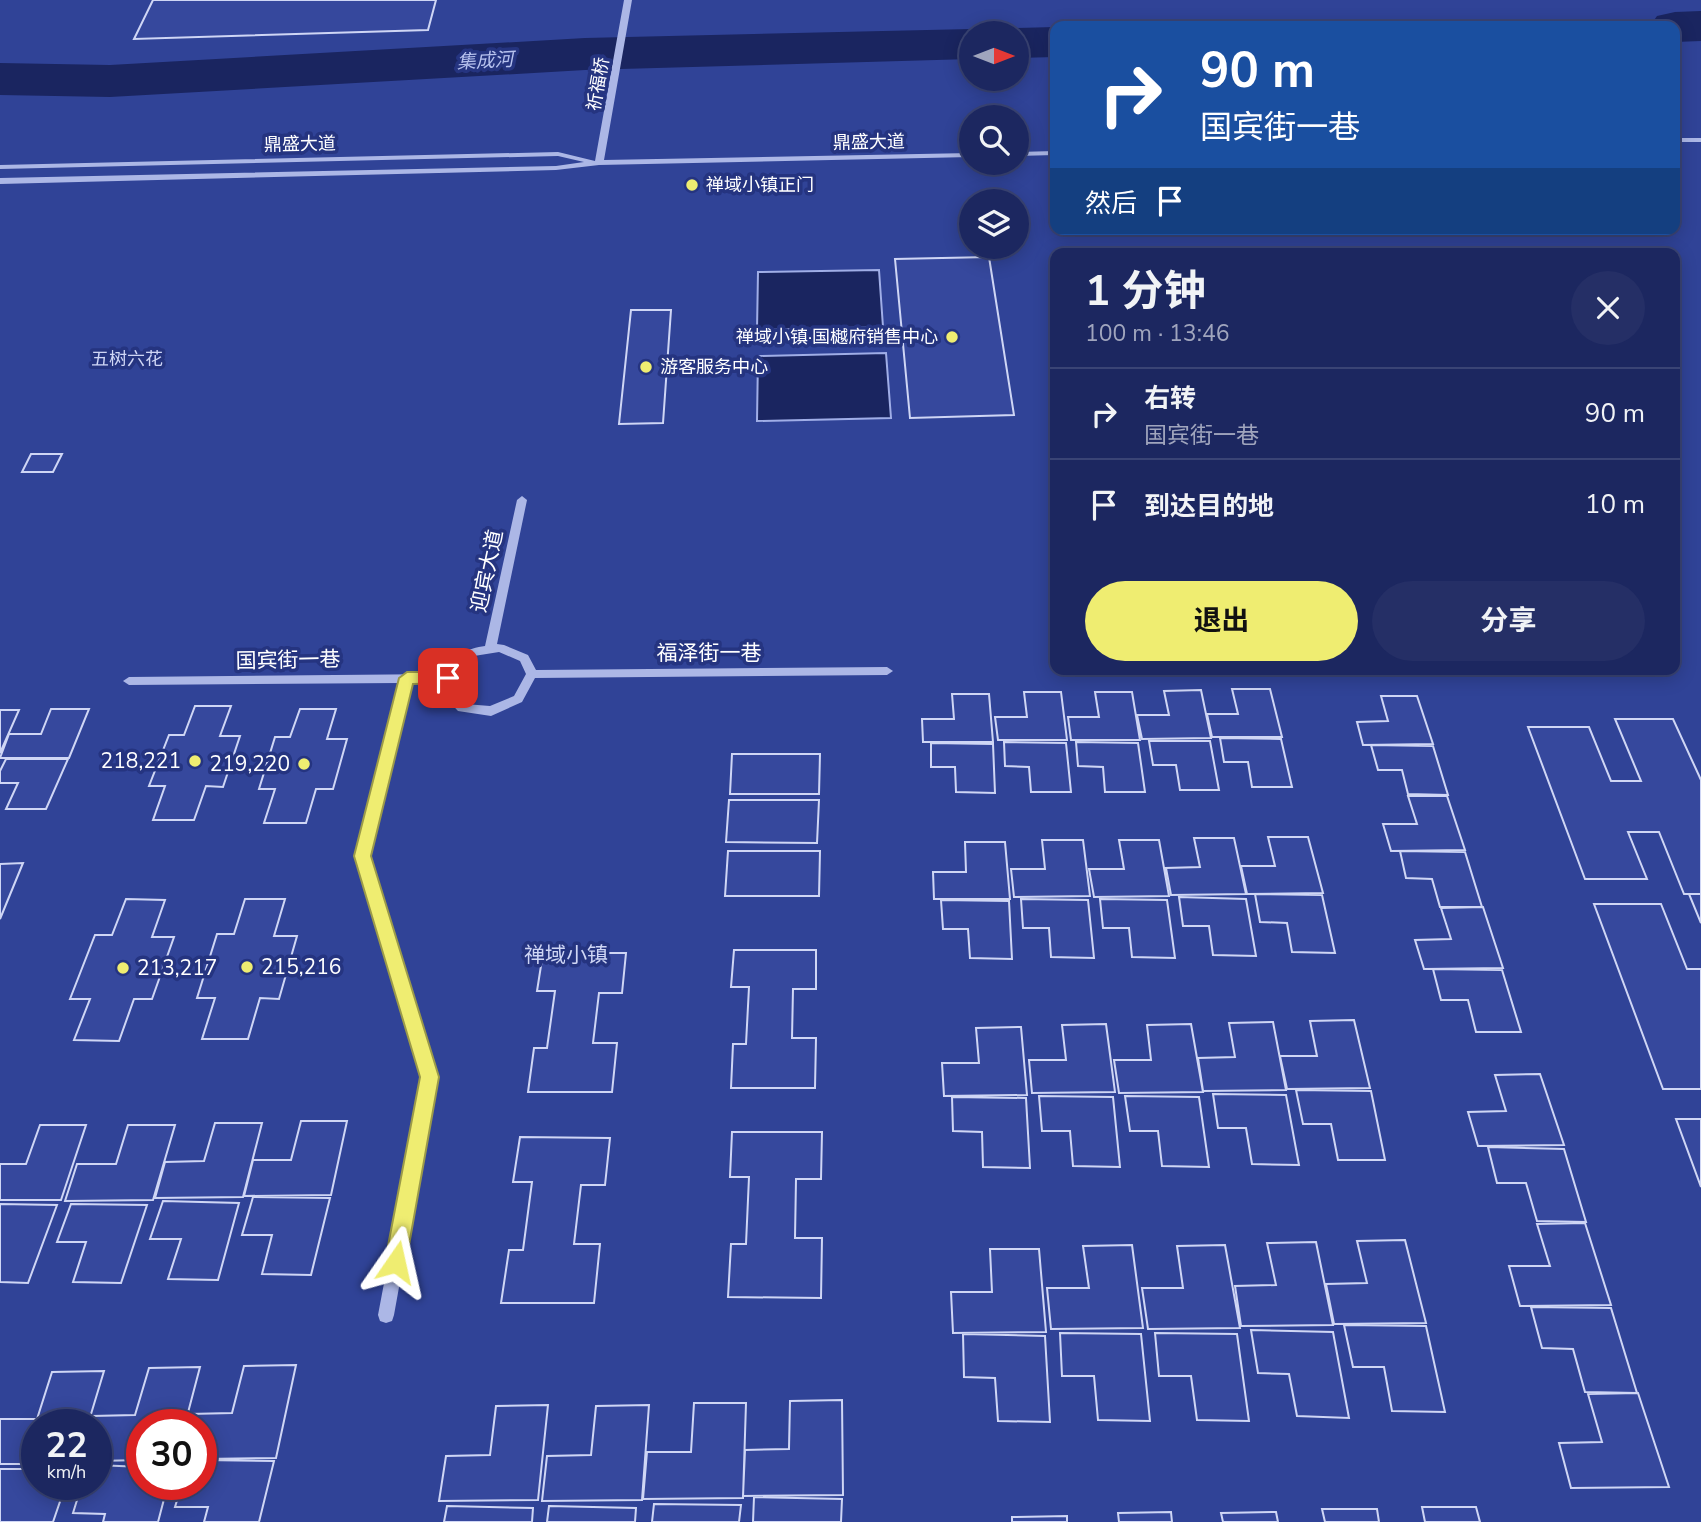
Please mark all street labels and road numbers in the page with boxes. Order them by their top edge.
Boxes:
street label: 祈福桥 [581,55,615,113]
street label: 鼎盛大道 [833,129,905,155]
street label: 鼎盛大道 [264,131,336,157]
street label: 迎宾大道 [465,527,509,615]
street label: 福泽街一巷 [657,639,762,667]
street label: 国宾街一巷 [235,645,341,675]

